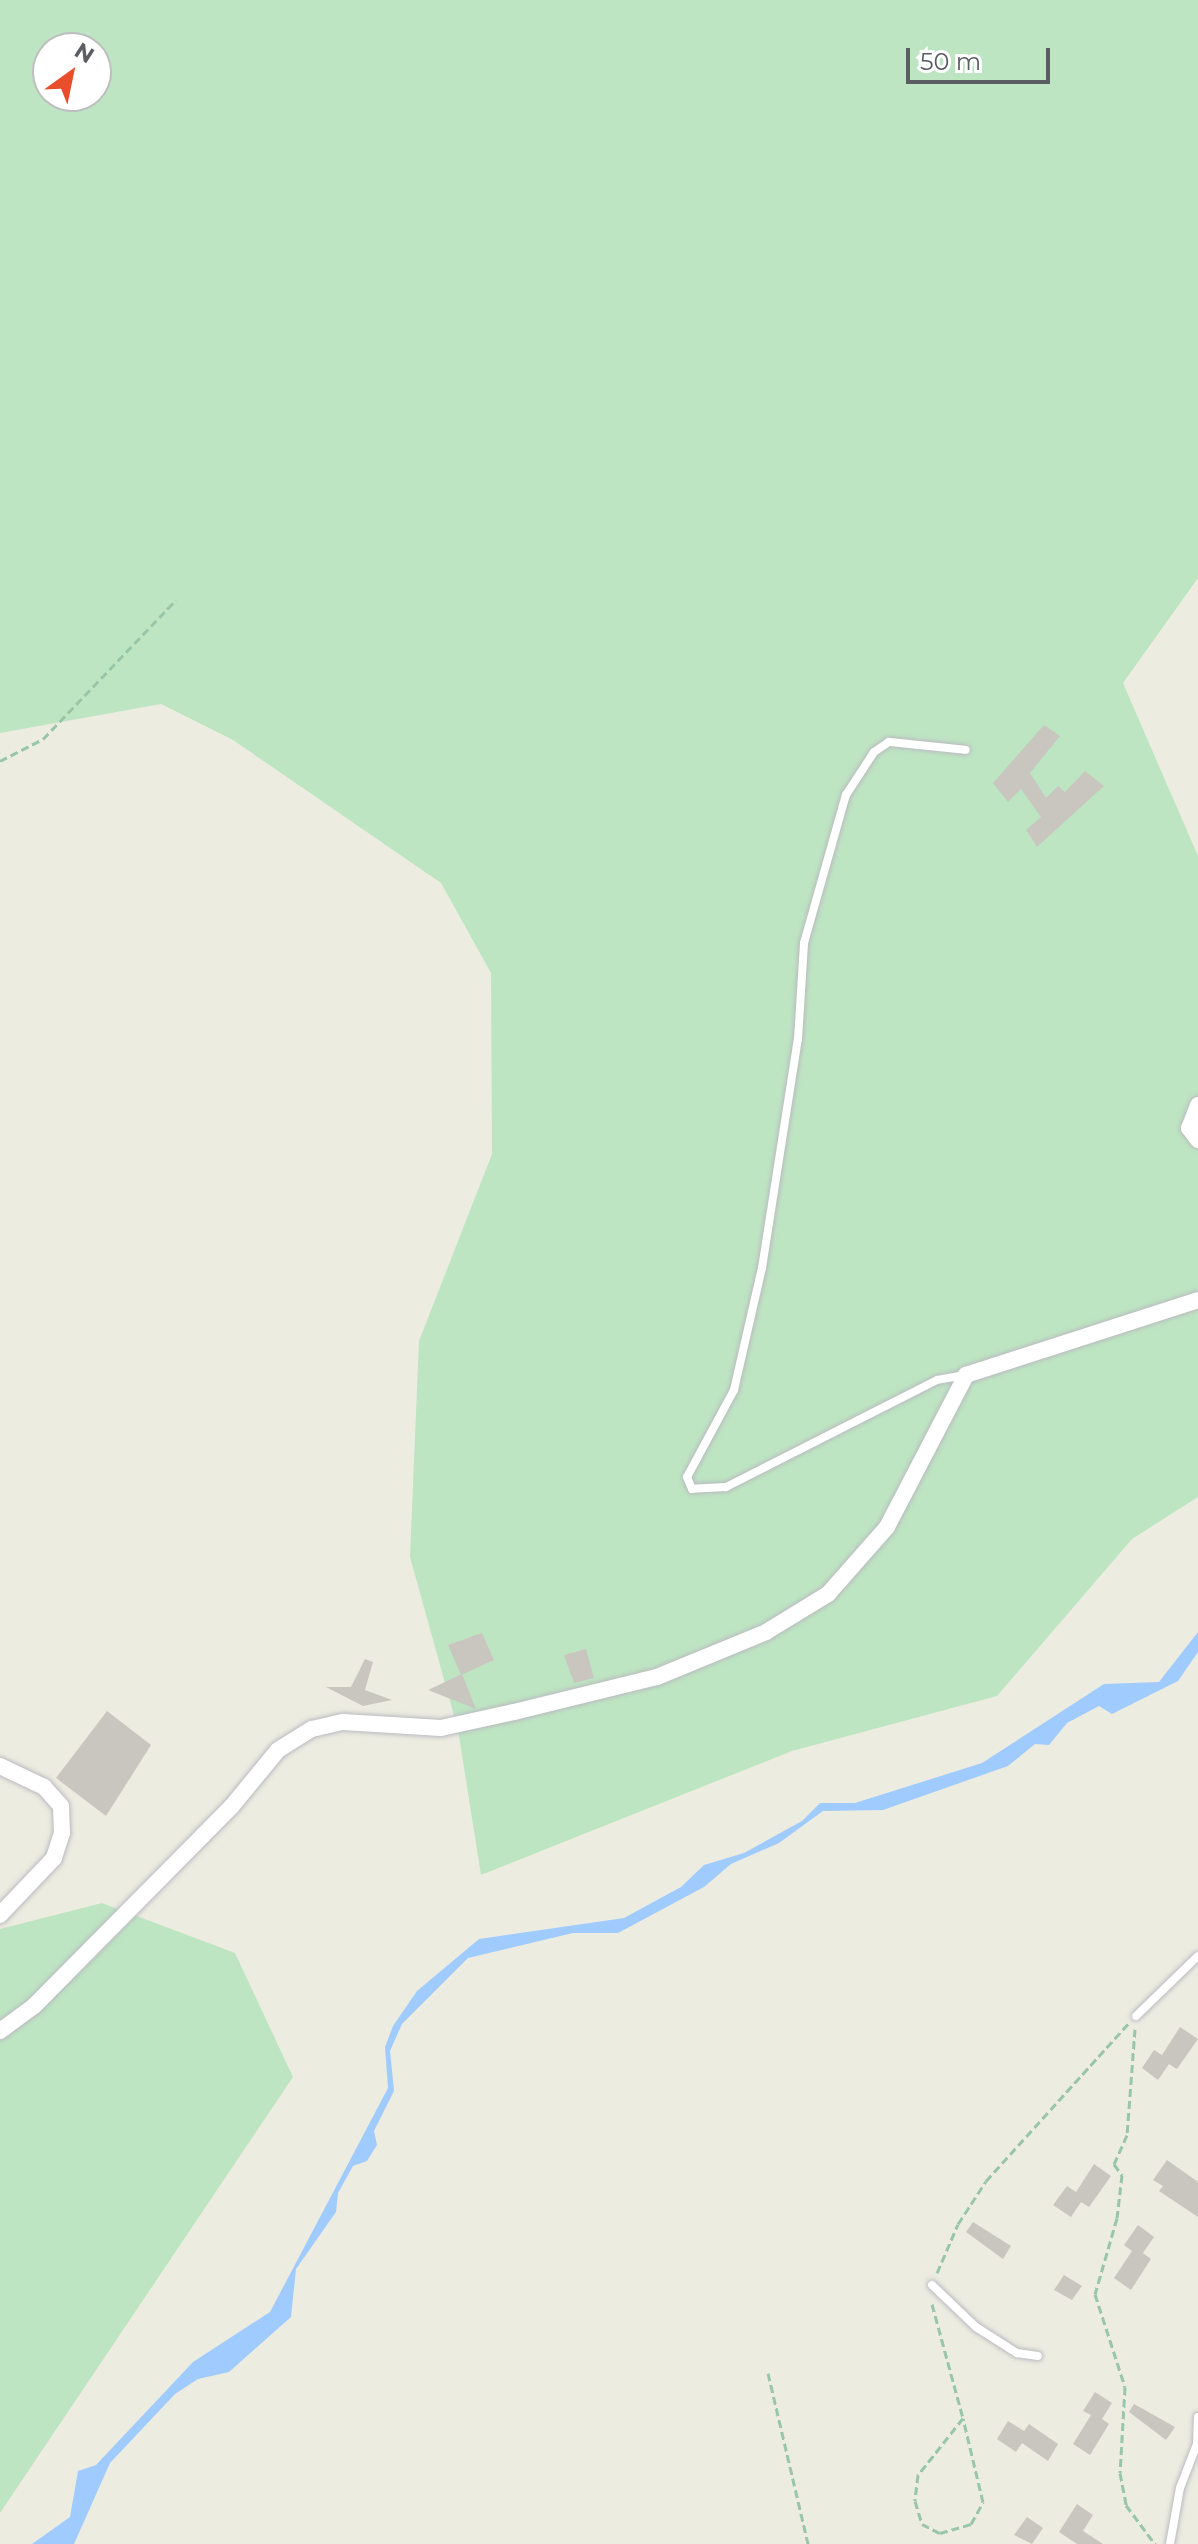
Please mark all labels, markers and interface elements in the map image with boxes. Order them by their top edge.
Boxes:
north arrow [32,32,112,112]
scale bar [910,32,1054,82]
text: N [69,37,99,69]
text: 50 m [920,47,981,76]

